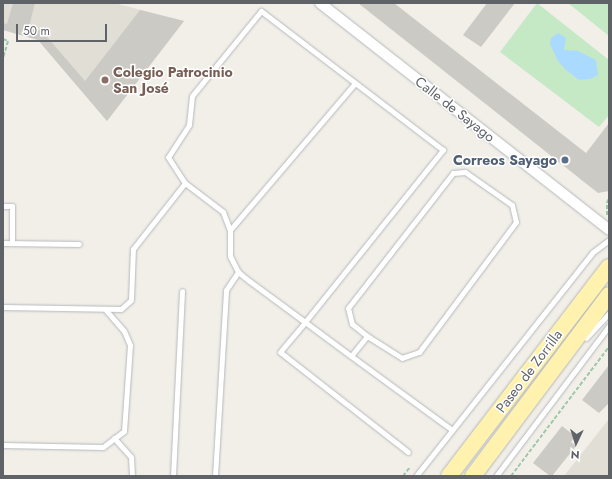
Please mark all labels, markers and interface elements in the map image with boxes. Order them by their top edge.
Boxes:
scale bar [18,16,109,42]
text: 50 m [23,22,50,40]
place label: Colegio Patrocinio San José [113,64,233,96]
street label: Calle de Sayago [412,73,498,145]
marker: Colegio Patrocinio San José [100,75,110,85]
place label: Correos Sayago [453,152,557,168]
marker: Correos Sayago [560,155,570,165]
street label: Paseo de Zorrilla [492,326,566,416]
north arrow [556,423,596,463]
text: N [570,447,580,463]

